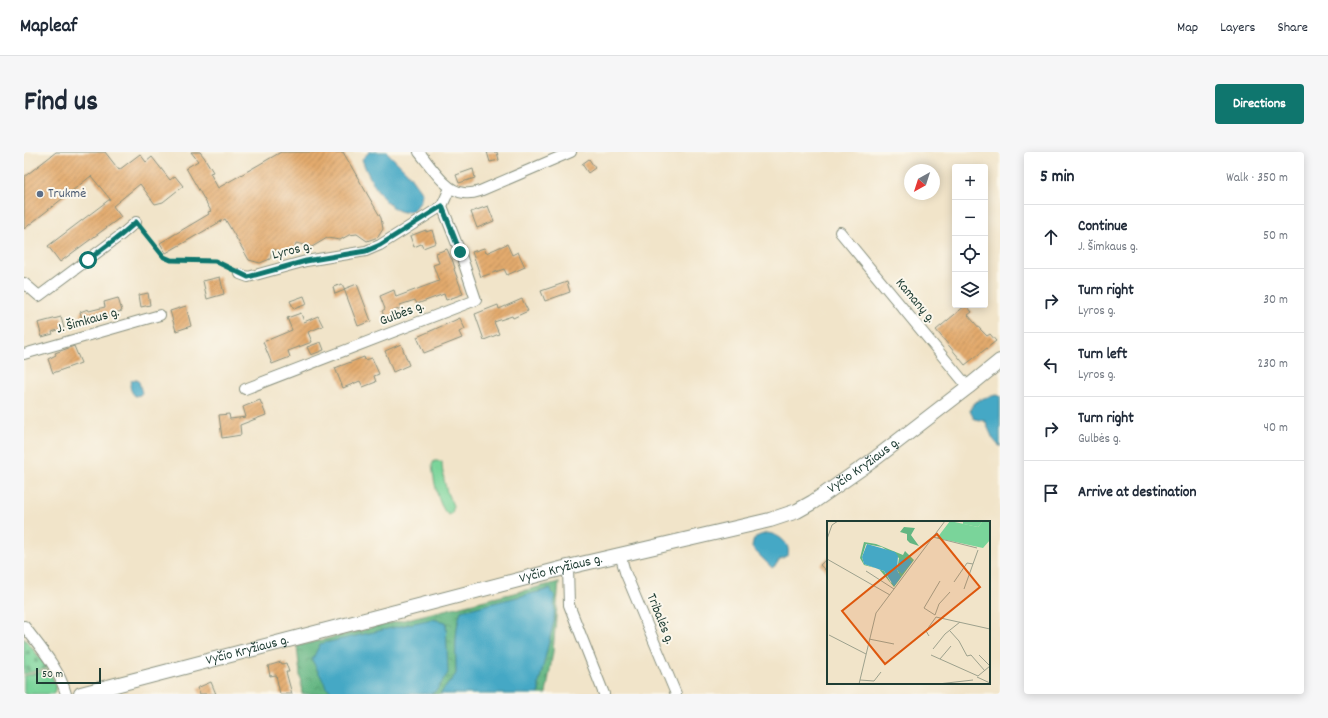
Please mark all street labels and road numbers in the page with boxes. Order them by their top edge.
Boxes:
street label: Lyros g. [270,236,314,266]
street label: Kamanų g. [890,274,940,328]
street label: Gulbės g. [377,296,427,332]
street label: J. Šimkaus g. [54,303,122,339]
street label: Vyčio Kryžiaus g. [824,433,904,499]
street label: Vyčio Kryžiaus g. [517,549,605,589]
street label: Tribalės g. [641,591,679,647]
street label: Vyčio Kryžiaus g. [204,630,291,671]

